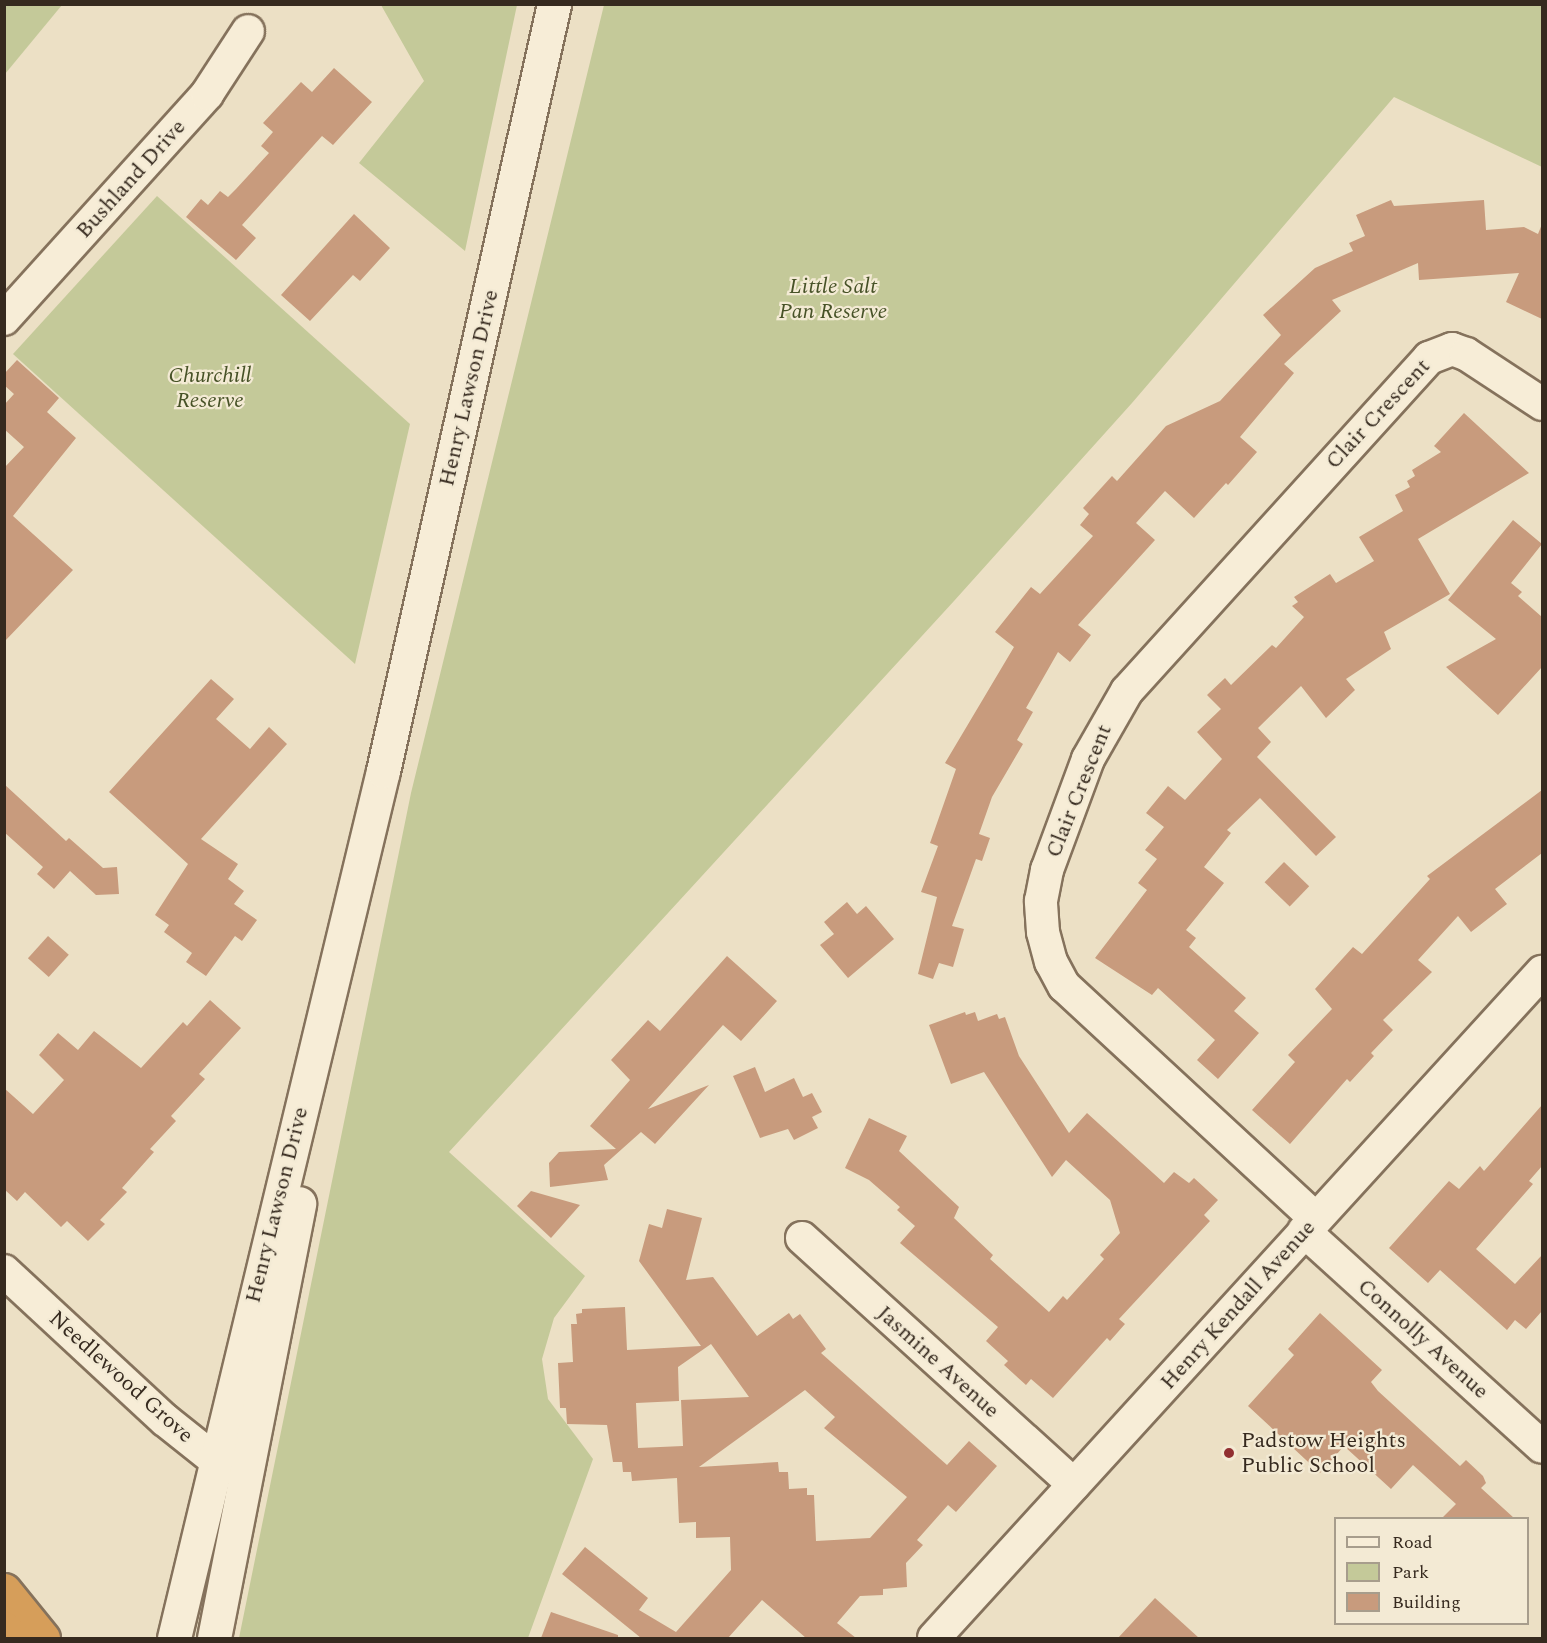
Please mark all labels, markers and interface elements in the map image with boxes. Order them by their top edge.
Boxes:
street label: Bushland Drive [71,114,191,244]
park label: Little Salt Pan Reserve [779,273,887,324]
street label: Henry Lawson Drive [434,287,504,489]
street label: Clair Crescent [1320,353,1436,475]
park label: Churchill Reserve [169,362,251,414]
street label: Clair Crescent [1040,721,1118,861]
street label: Henry Lawson Drive [240,1104,314,1306]
street label: Henry Kendall Avenue [1155,1215,1321,1395]
street label: Connolly Avenue [1352,1273,1494,1405]
street label: Jasmine Avenue [871,1300,1005,1424]
street label: Needlewood Grove [43,1305,199,1449]
place label: Padstow Heights Public School [1241,1427,1406,1478]
marker: Padstow Heights Public School [1222,1446,1236,1460]
legend [1334,1517,1529,1625]
text: Road [1392,1529,1433,1556]
text: Park [1392,1559,1429,1586]
text: Building [1392,1589,1461,1616]

